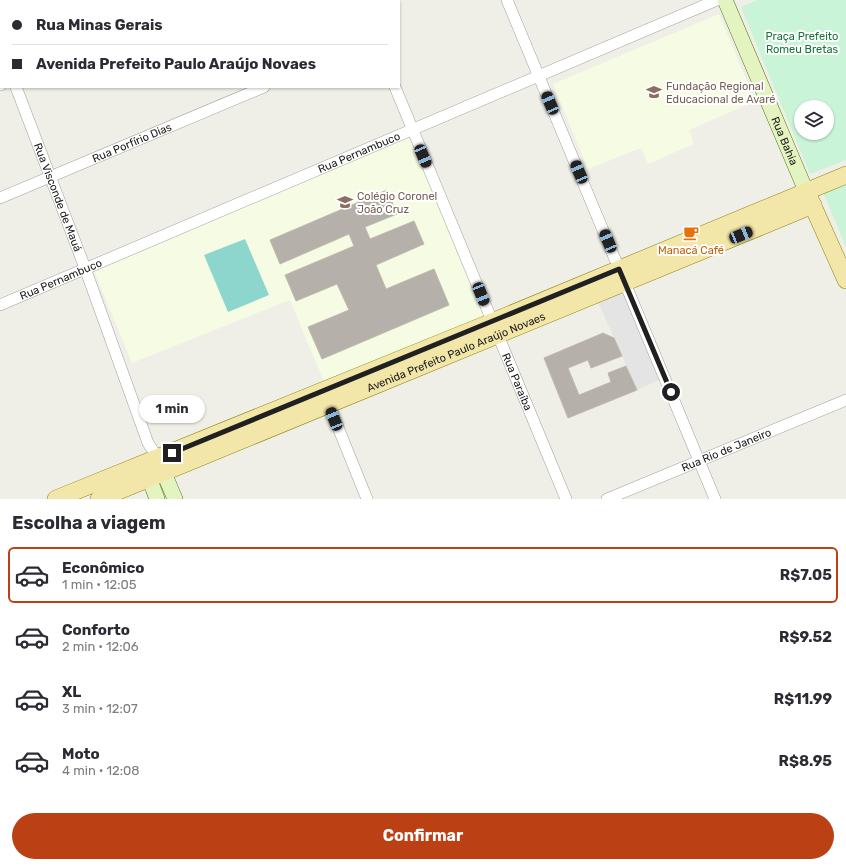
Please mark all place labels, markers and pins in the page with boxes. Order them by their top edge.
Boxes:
place label: Fundação Regional Educacional de Avaré [666,80,775,106]
school or university icon: Fundação Regional Educacional de Avaré [645,83,663,101]
place label: Colégio Coronel João Cruz [357,190,437,216]
school or university icon: Colégio Coronel João Cruz [336,193,354,211]
cafe icon: Manacá Café [682,224,700,242]
place label: Manacá Café [658,244,724,257]

